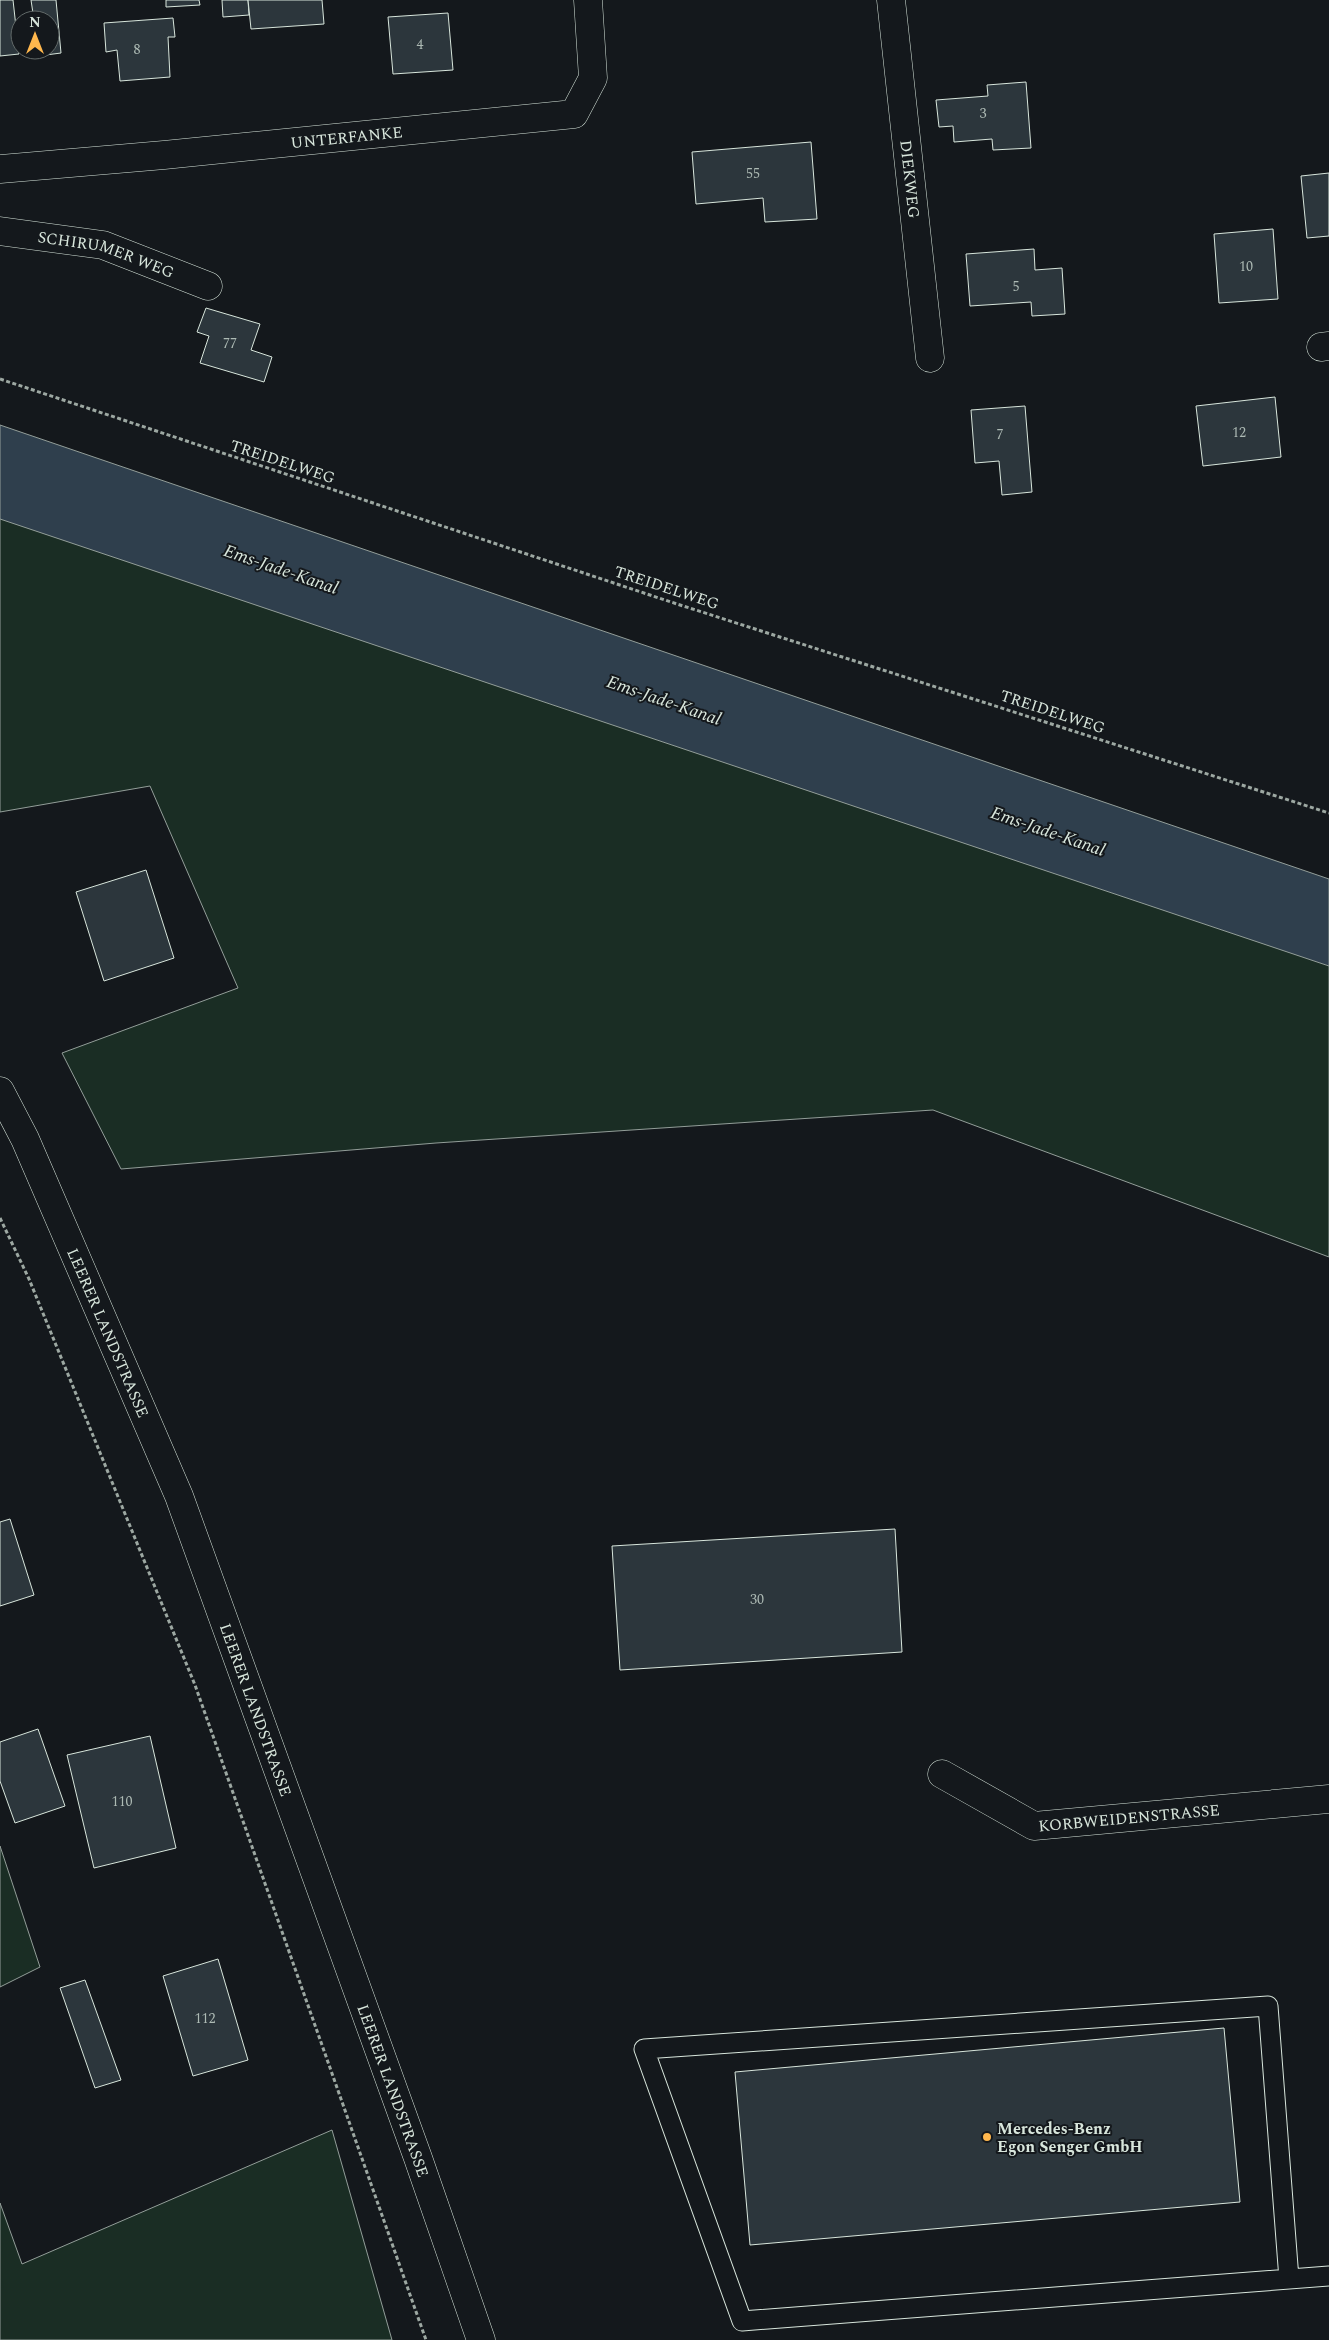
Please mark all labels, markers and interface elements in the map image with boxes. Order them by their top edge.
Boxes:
north arrow [10,10,60,60]
text: N [29,12,41,33]
house number: 4 [417,34,424,55]
house number: 8 [134,39,141,60]
house number: 3 [980,103,987,124]
street label: UNTERFANKE [289,120,404,155]
street label: DIEKWEG [893,139,926,219]
house number: 55 [746,163,760,184]
street label: SCHIRUMER WEG [36,225,178,285]
house number: 10 [1239,256,1253,277]
house number: 5 [1013,276,1020,297]
house number: 77 [223,333,237,354]
house number: 12 [1232,422,1246,443]
house number: 7 [997,424,1004,445]
street label: TREIDELWEG [227,434,338,490]
water label: Ems-Jade-Kanal [220,537,342,602]
street label: TREIDELWEG [611,560,722,616]
water label: Ems-Jade-Kanal [603,668,725,733]
street label: TREIDELWEG [997,684,1108,740]
water label: Ems-Jade-Kanal [987,799,1109,864]
street label: LEERER LANDSTRASSE [60,1244,155,1422]
house number: 30 [750,1589,764,1610]
street label: LEERER LANDSTRASSE [213,1620,297,1800]
house number: 110 [112,1791,133,1812]
street label: KORBWEIDENSTRASSE [1037,1798,1221,1839]
street label: LEERER LANDSTRASSE [350,2001,435,2181]
house number: 112 [195,2008,216,2029]
place label: Mercedes-Benz Egon Senger GmbH [997,2117,1143,2159]
marker: Mercedes-Benz Egon Senger GmbH [981,2131,993,2143]

